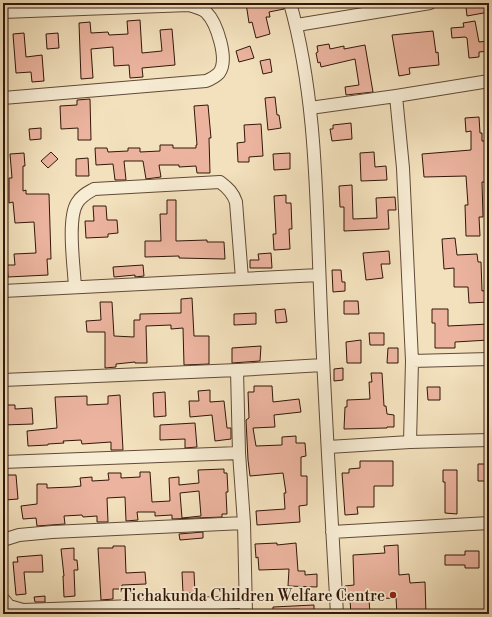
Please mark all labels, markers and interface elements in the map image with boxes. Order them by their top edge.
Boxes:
place label: Tichakunda Children Welfare Centre [120,586,385,606]
marker: Tichakunda Children Welfare Centre [388,590,398,600]

